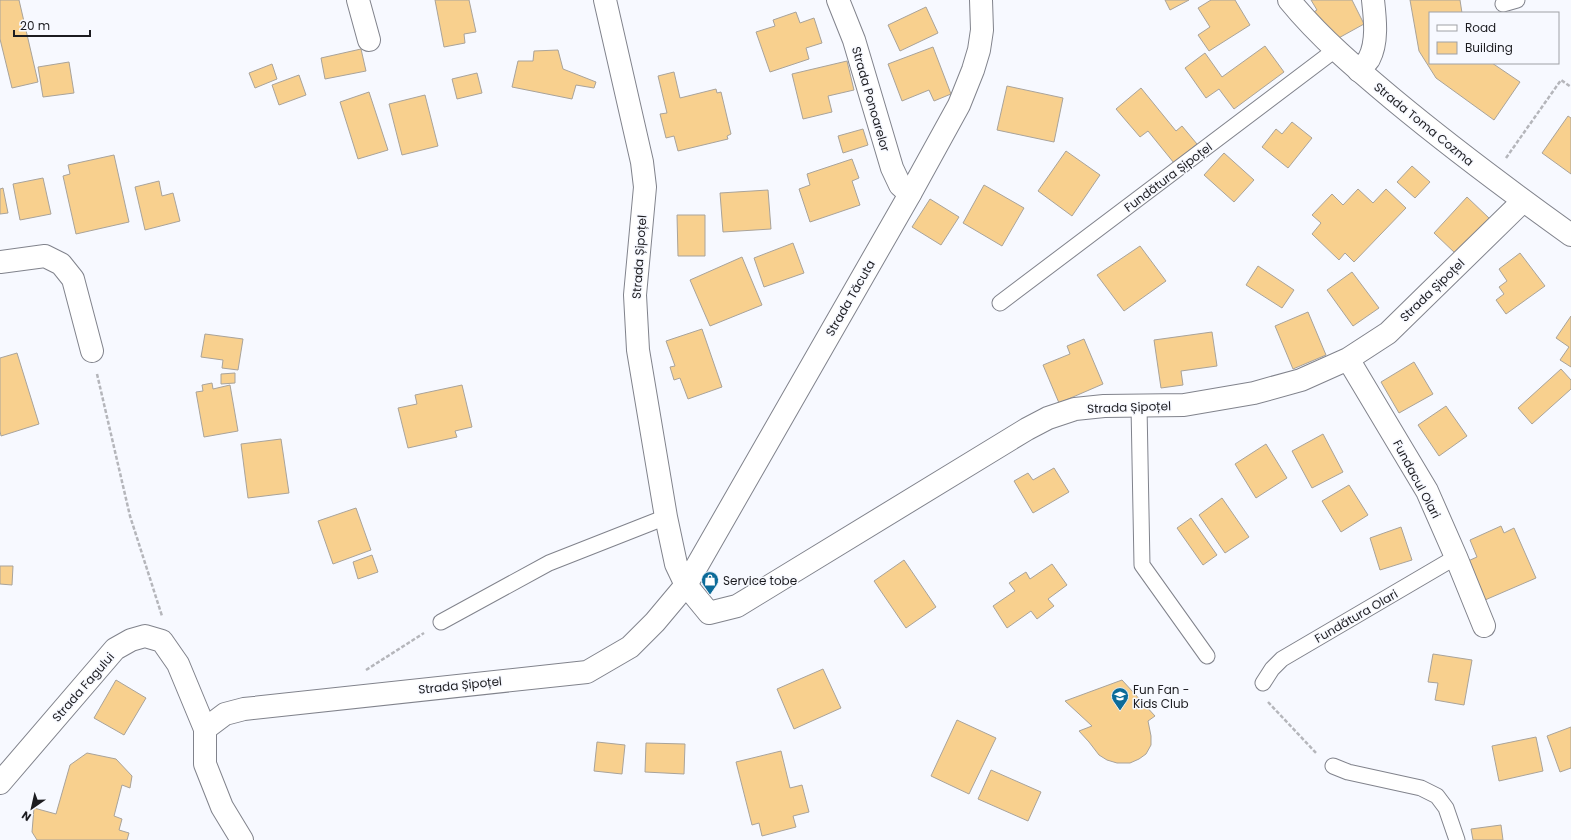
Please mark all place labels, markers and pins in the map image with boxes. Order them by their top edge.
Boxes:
shop icon: Service tobe [700,570,720,595]
place label: Service tobe [723,572,797,589]
place label: Fun Fan - Kids Club [1133,681,1189,712]
school or university icon: Fun Fan - Kids Club [1110,686,1130,711]

